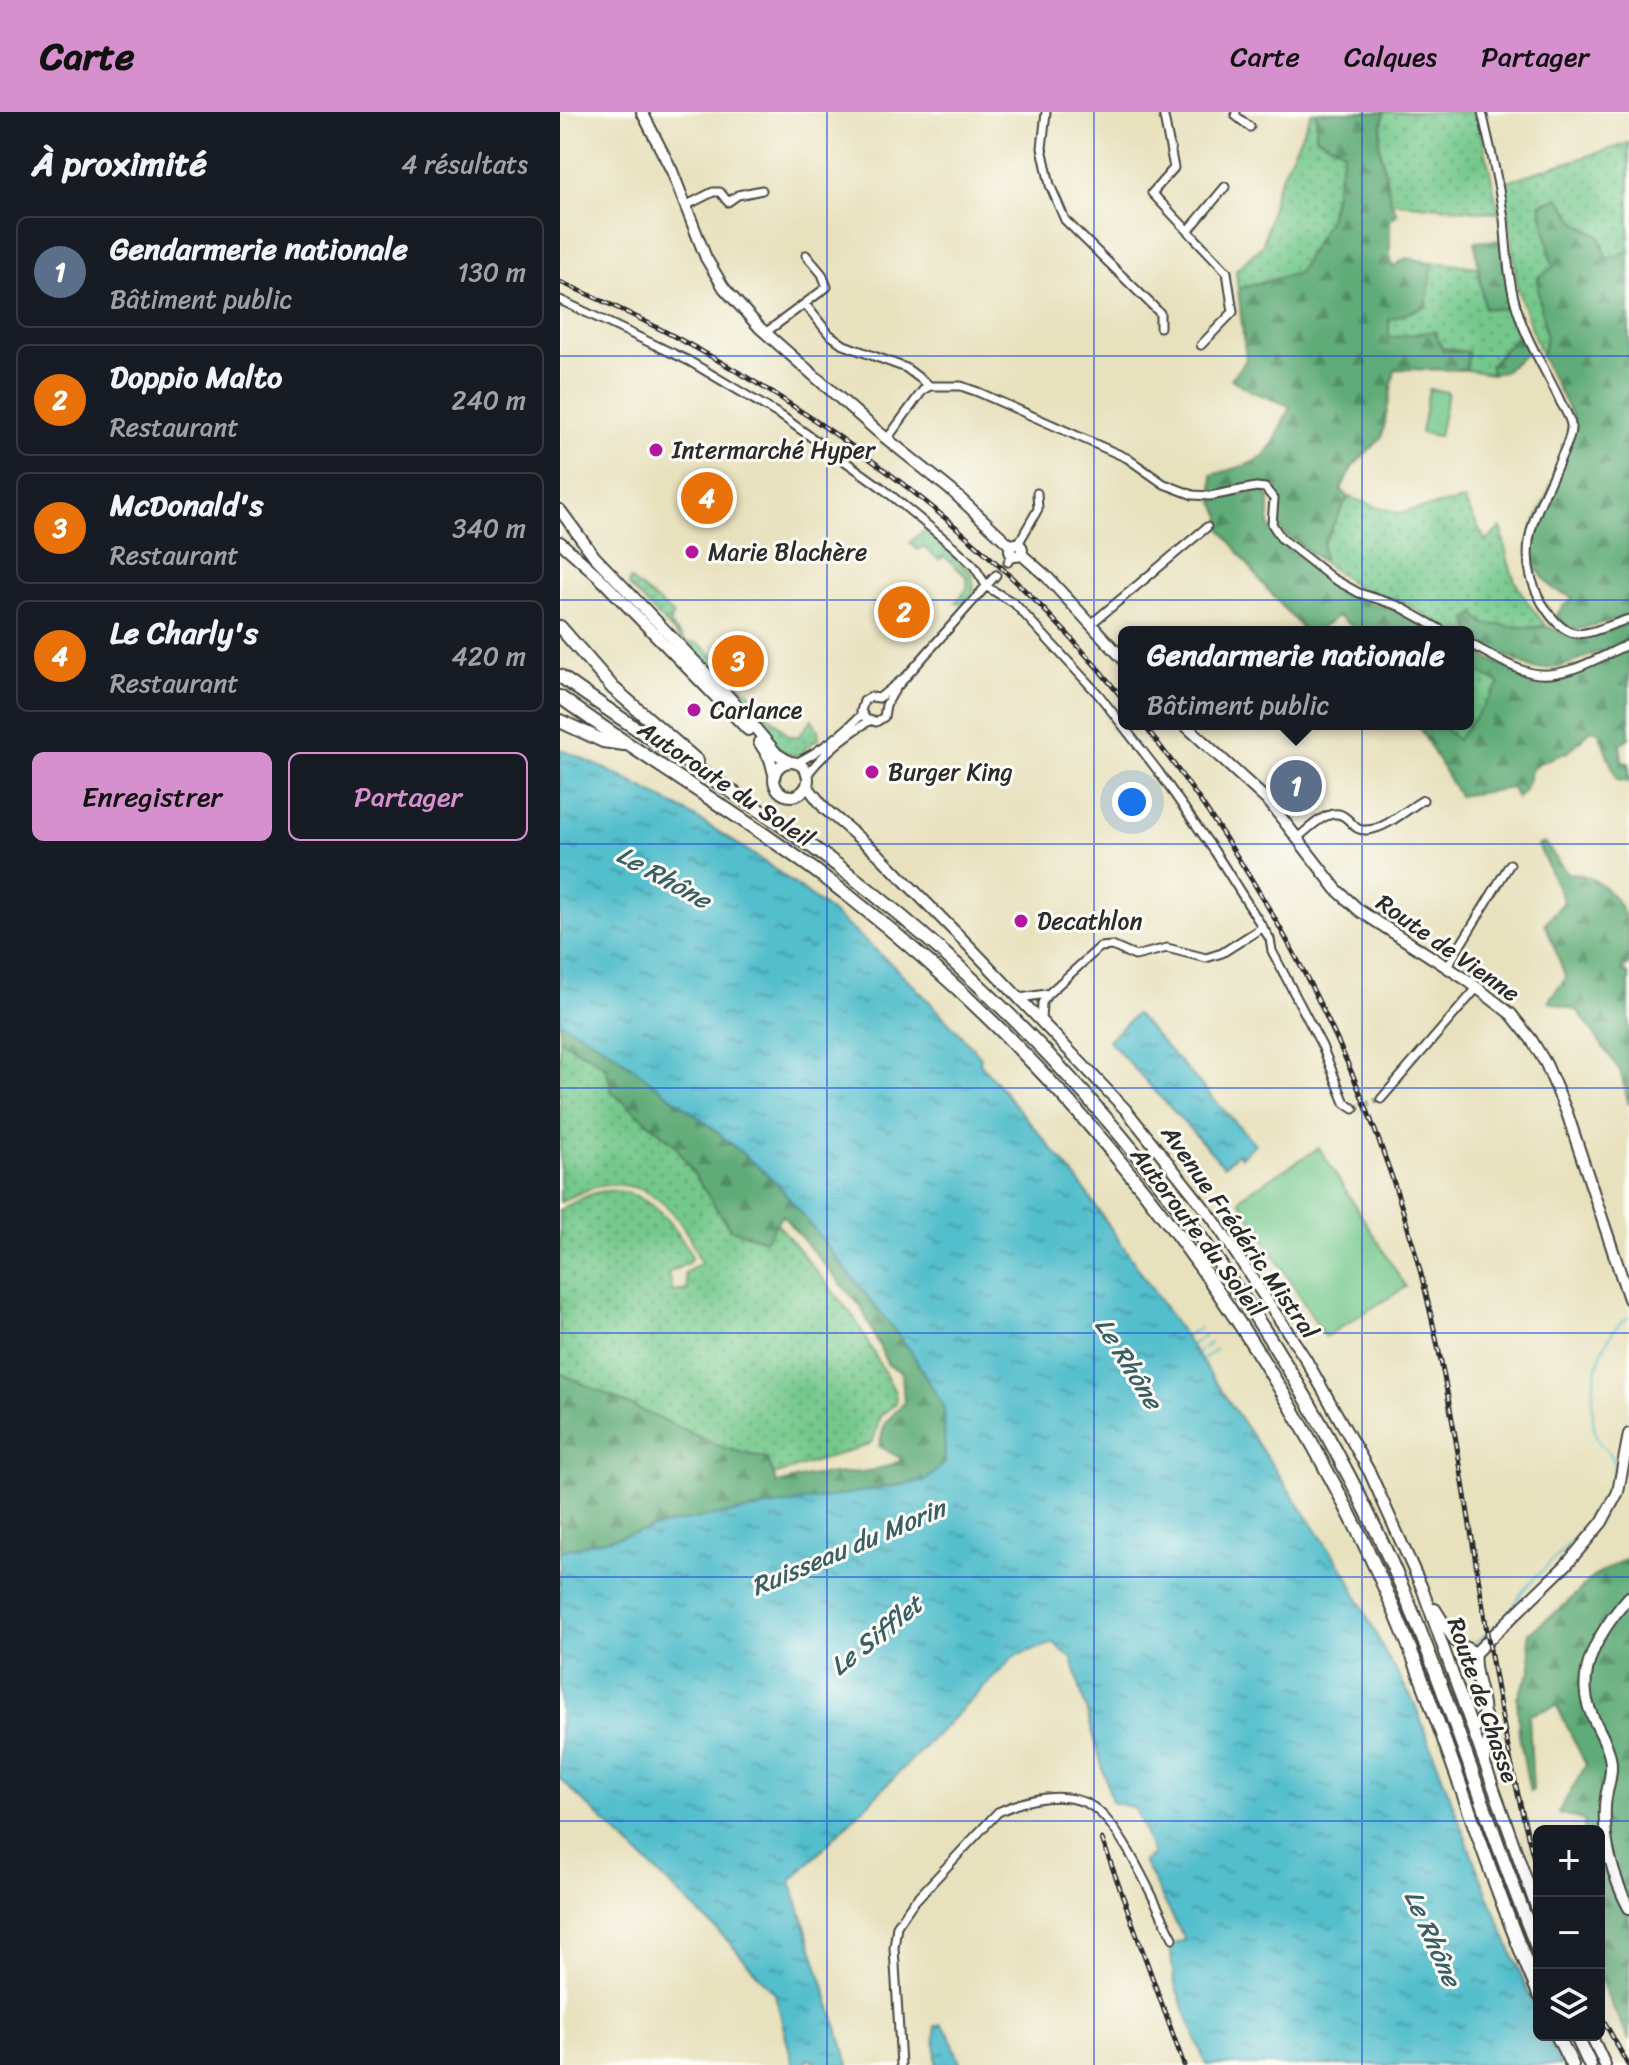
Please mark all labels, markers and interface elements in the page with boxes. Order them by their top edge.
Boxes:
text: Carte [40,23,135,90]
text: Carte [1230,32,1300,81]
text: Calques [1344,32,1437,81]
text: Partager [1481,32,1589,81]
text: À proximité [32,134,207,194]
text: 4 résultats [401,141,528,187]
text: Gendarmerie nationale [110,222,408,276]
text: 1 [54,249,66,295]
text: 130 m [457,249,526,295]
text: Bâtiment public [110,276,293,322]
text: Doppio Malto [110,350,282,404]
text: 2 [52,377,68,423]
text: 240 m [452,377,526,423]
text: Restaurant [110,404,239,450]
place label: Intermarché Hyper [671,429,877,471]
marker: Intermarché Hyper [647,441,665,459]
pin: 4 [681,468,733,528]
text: McDonald's [110,478,263,532]
text: 3 [53,505,67,551]
text: 340 m [452,505,526,551]
place label: Marie Blachère [708,531,867,573]
text: Restaurant [110,532,239,578]
marker: Marie Blachère [683,543,701,561]
pin: 2 [878,582,930,642]
text: Le Charly's [110,606,258,660]
popup [1118,626,1474,730]
text: Gendarmerie nationale [1147,628,1445,682]
pin: 3 [712,631,764,691]
text: 4 [52,633,68,679]
text: 420 m [452,633,526,679]
text: Restaurant [110,660,239,706]
text: Bâtiment public [1147,682,1330,728]
place label: Carlance [710,689,803,731]
marker: Carlance [685,701,703,719]
street label: Autoroute du Soleil [628,708,824,860]
place label: Burger King [888,751,1013,793]
button: Enregistrer [32,752,272,841]
button: Partager [288,752,528,841]
pin: 1 [1270,756,1322,816]
marker: Burger King [863,763,881,781]
your location [1112,782,1152,822]
water label: Le Rhône [608,832,722,923]
street label: Route de Vienne [1367,882,1529,1014]
place label: Decathlon [1037,900,1142,942]
marker: Decathlon [1012,912,1030,930]
street label: Avenue Frédéric Mistral [1149,1115,1331,1349]
street label: Autoroute du Soleil [1119,1136,1277,1328]
water label: Le Rhône [1082,1308,1177,1421]
water label: Ruisseau du Morin [743,1484,955,1609]
water label: Le Sifflet [819,1581,935,1687]
street label: Route de Chasse [1435,1612,1531,1789]
map controls [1533,1825,1605,2041]
button: + [1533,1825,1605,1897]
water label: Le Rhône [1391,1882,1476,1996]
button: − [1533,1897,1605,1969]
button: layers [1533,1969,1605,2041]

